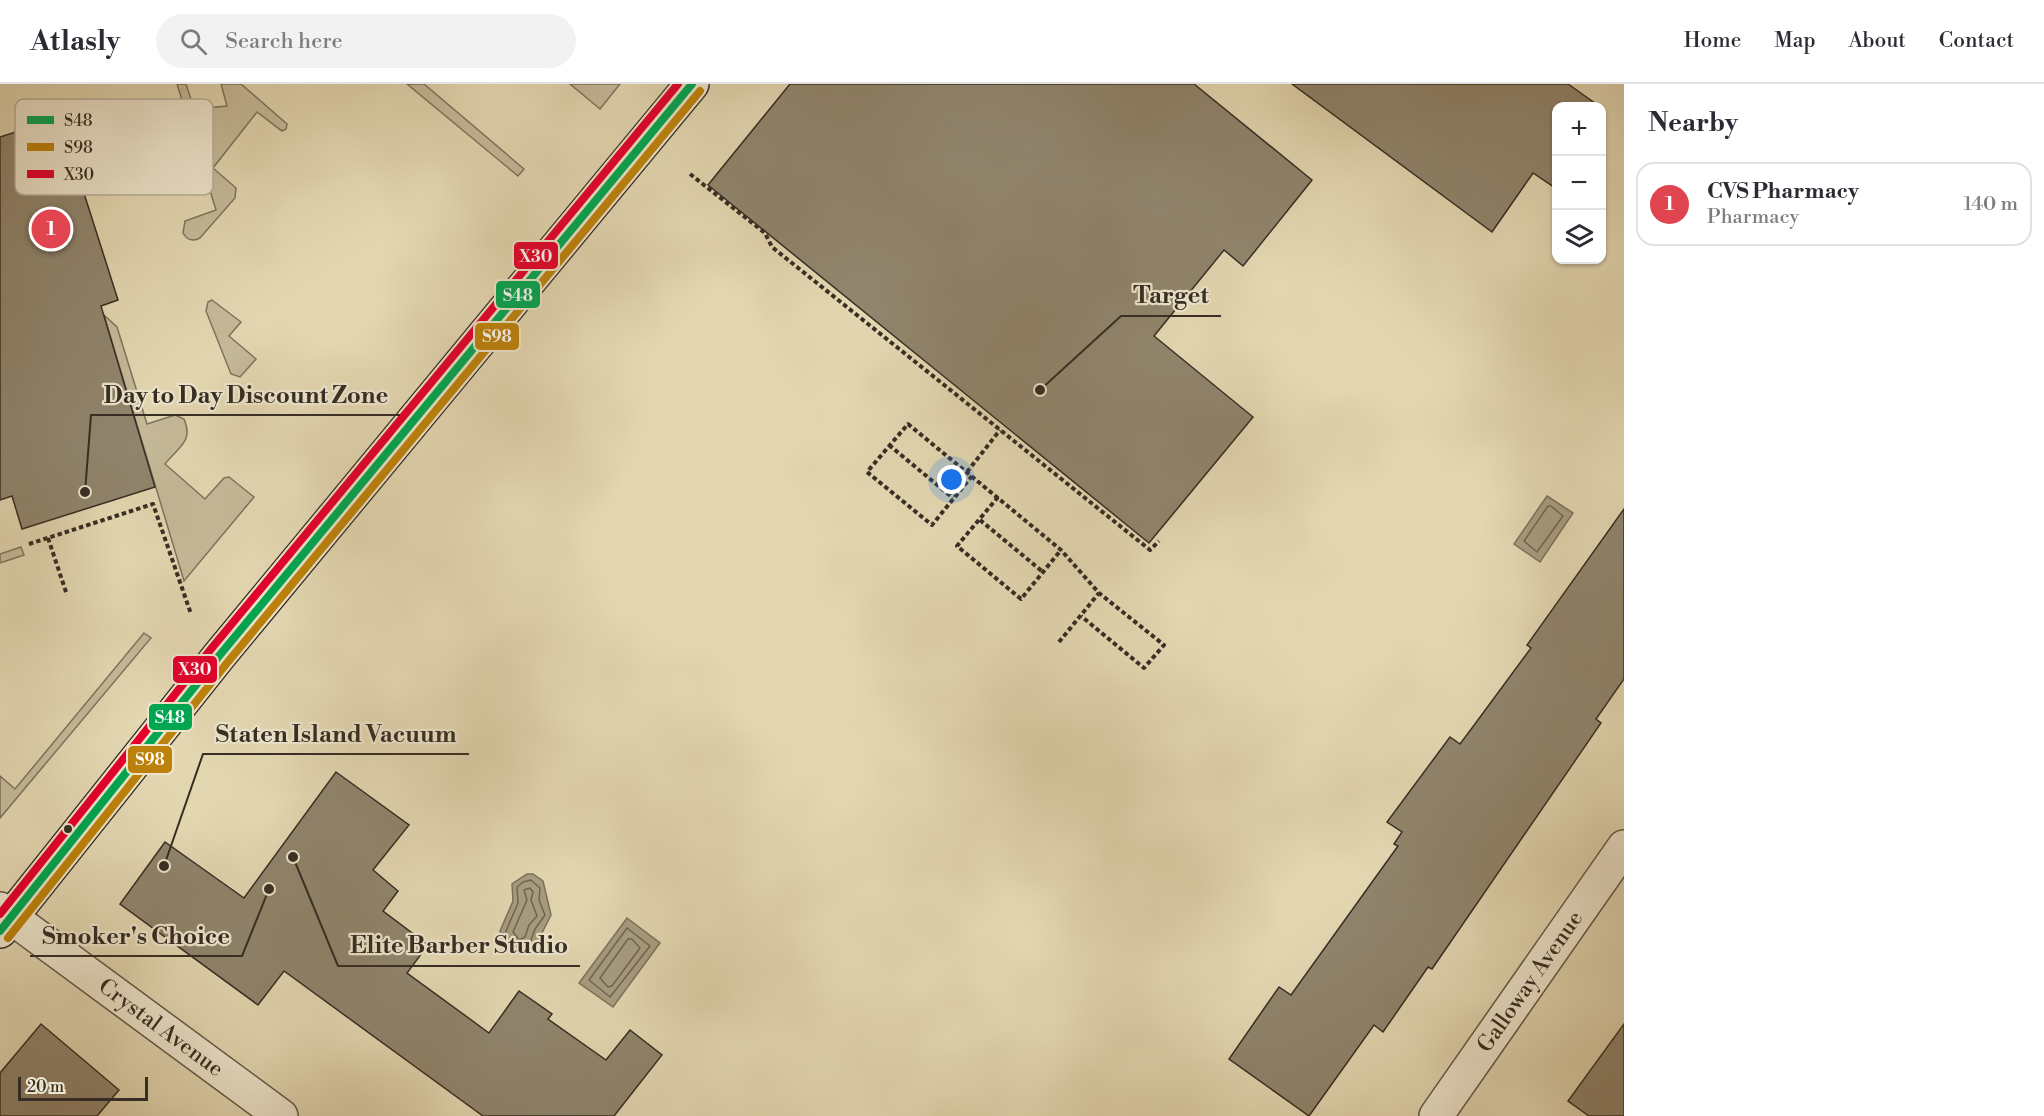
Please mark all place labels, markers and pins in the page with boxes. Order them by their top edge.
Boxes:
pin: 1 [32,206,70,252]
callout: Target [1121,274,1221,316]
callout: Day to Day Discount Zone [91,373,400,415]
callout: Staten Island Vacuum [203,712,469,754]
unlabelled marker [62,823,74,835]
callout: Smoker's Choice [30,914,242,956]
callout: Elite Barber Studio [338,924,580,966]

